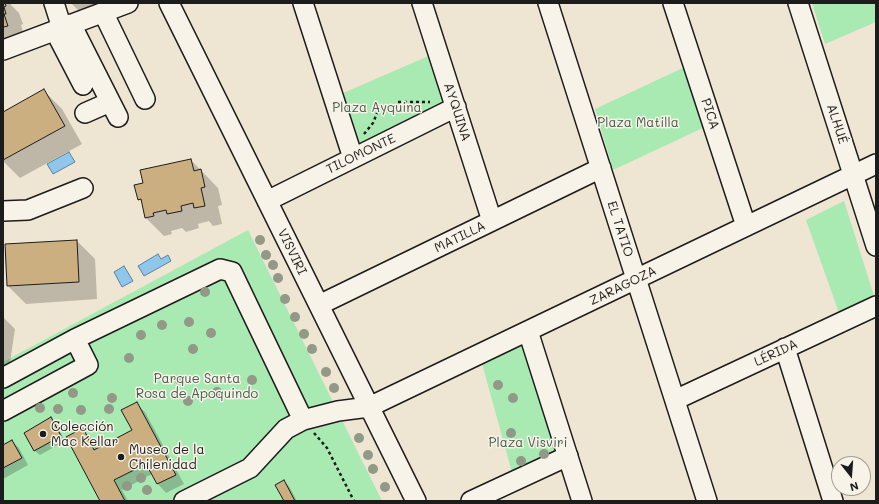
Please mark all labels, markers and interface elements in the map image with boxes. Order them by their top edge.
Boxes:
street label: AYQUINA [440,81,474,143]
street label: PICA [698,96,722,132]
park label: Plaza Ayquina [332,100,422,116]
street label: ALHUÉ [823,102,851,146]
park label: Plaza Matilla [597,115,679,131]
street label: TILOMONTE [324,131,398,177]
street label: EL TATIO [604,199,636,259]
street label: MATILLA [432,218,488,256]
street label: VISVIRI [274,226,310,278]
street label: ZARAGOZA [587,263,659,309]
street label: LÉRIDA [752,336,800,370]
park label: Parque Santa Rosa de Apoquindo [136,371,258,402]
place label: Colección Mac Kellar [51,419,118,450]
marker: Colección Mac Kellar [38,429,48,439]
park label: Plaza Visviri [489,435,567,451]
place label: Museo de la Chilenidad [129,442,205,473]
marker: Museo de la Chilenidad [116,452,126,462]
north arrow [831,456,871,496]
text: N [848,479,861,495]

